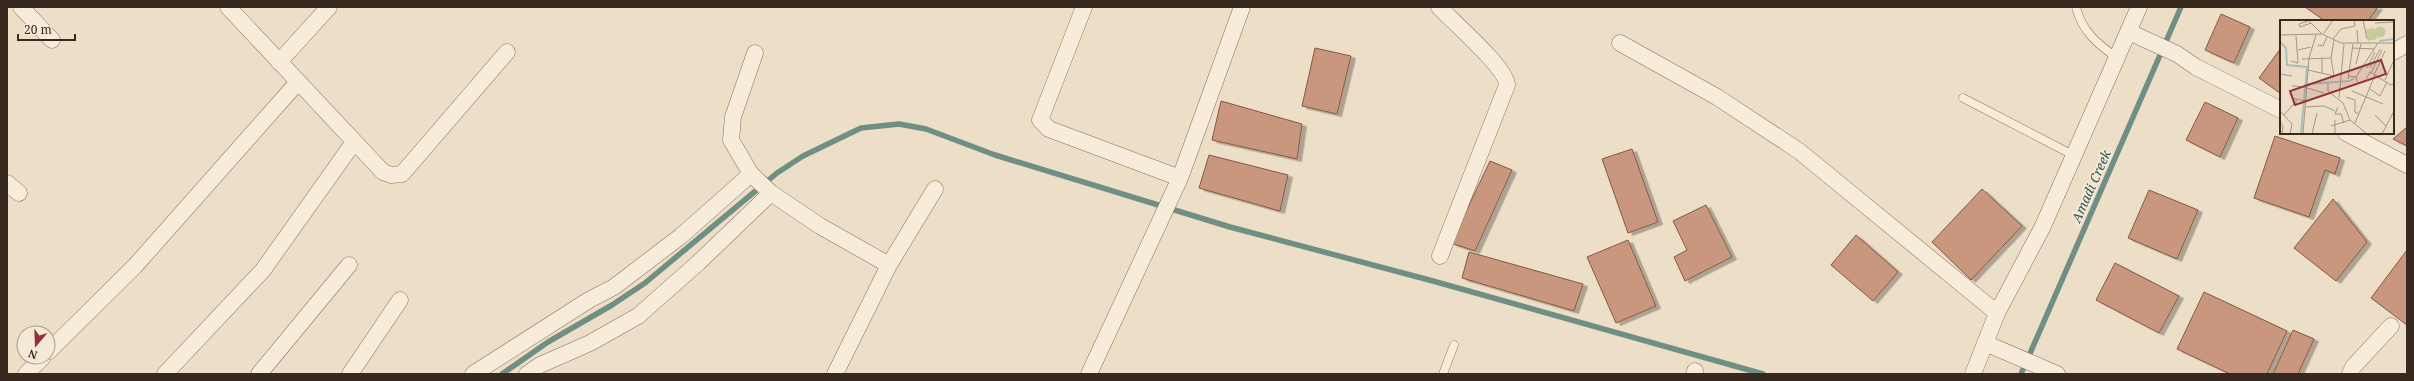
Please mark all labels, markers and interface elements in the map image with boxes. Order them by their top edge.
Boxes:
scale bar [18,16,75,42]
inset map [2280,20,2394,134]
text: 20 m [24,21,52,38]
water label: Amadi Creek [2067,146,2115,226]
north arrow [16,325,56,365]
text: N [26,346,39,363]

